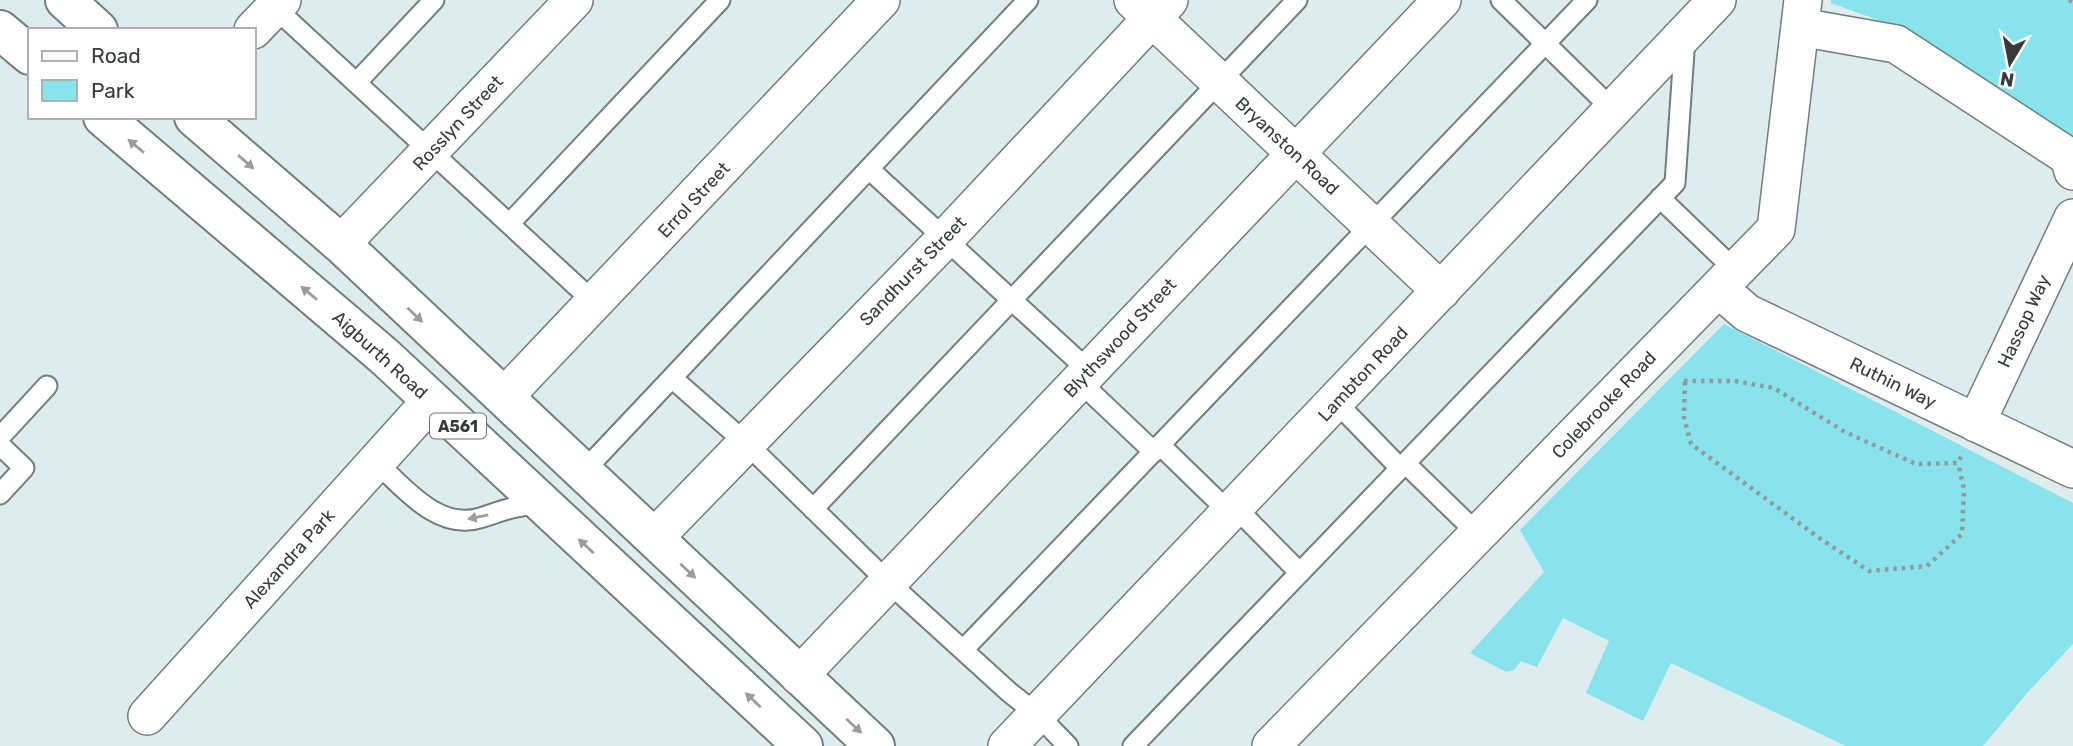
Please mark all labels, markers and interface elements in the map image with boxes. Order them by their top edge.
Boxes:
legend [28,28,256,119]
north arrow [1975,28,2045,98]
text: Road [91,43,141,68]
text: N [1998,67,2016,92]
street label: Rosslyn Street [408,71,508,175]
text: Park [91,78,135,103]
street label: Bryanston Road [1231,92,1343,200]
one-way arrow [127,138,145,154]
one-way arrow [237,154,255,170]
street label: Errol Street [653,158,735,242]
street label: Sandhurst Street [855,212,971,330]
street label: Hassop Way [1993,271,2055,371]
street label: Blythswood Street [1059,274,1181,402]
one-way arrow [301,286,318,301]
street label: Aigburth Road [328,306,432,404]
one-way arrow [406,306,423,322]
street label: Lambton Road [1313,322,1413,426]
street label: Colebrooke Road [1547,347,1661,463]
street label: Ruthin Way [1846,353,1940,413]
road number: A561 [430,414,486,438]
street label: Alexandra Park [239,504,340,613]
one-way arrow [466,511,488,522]
one-way arrow [578,538,595,554]
one-way arrow [679,562,696,578]
one-way arrow [745,692,762,708]
one-way arrow [845,718,862,734]

